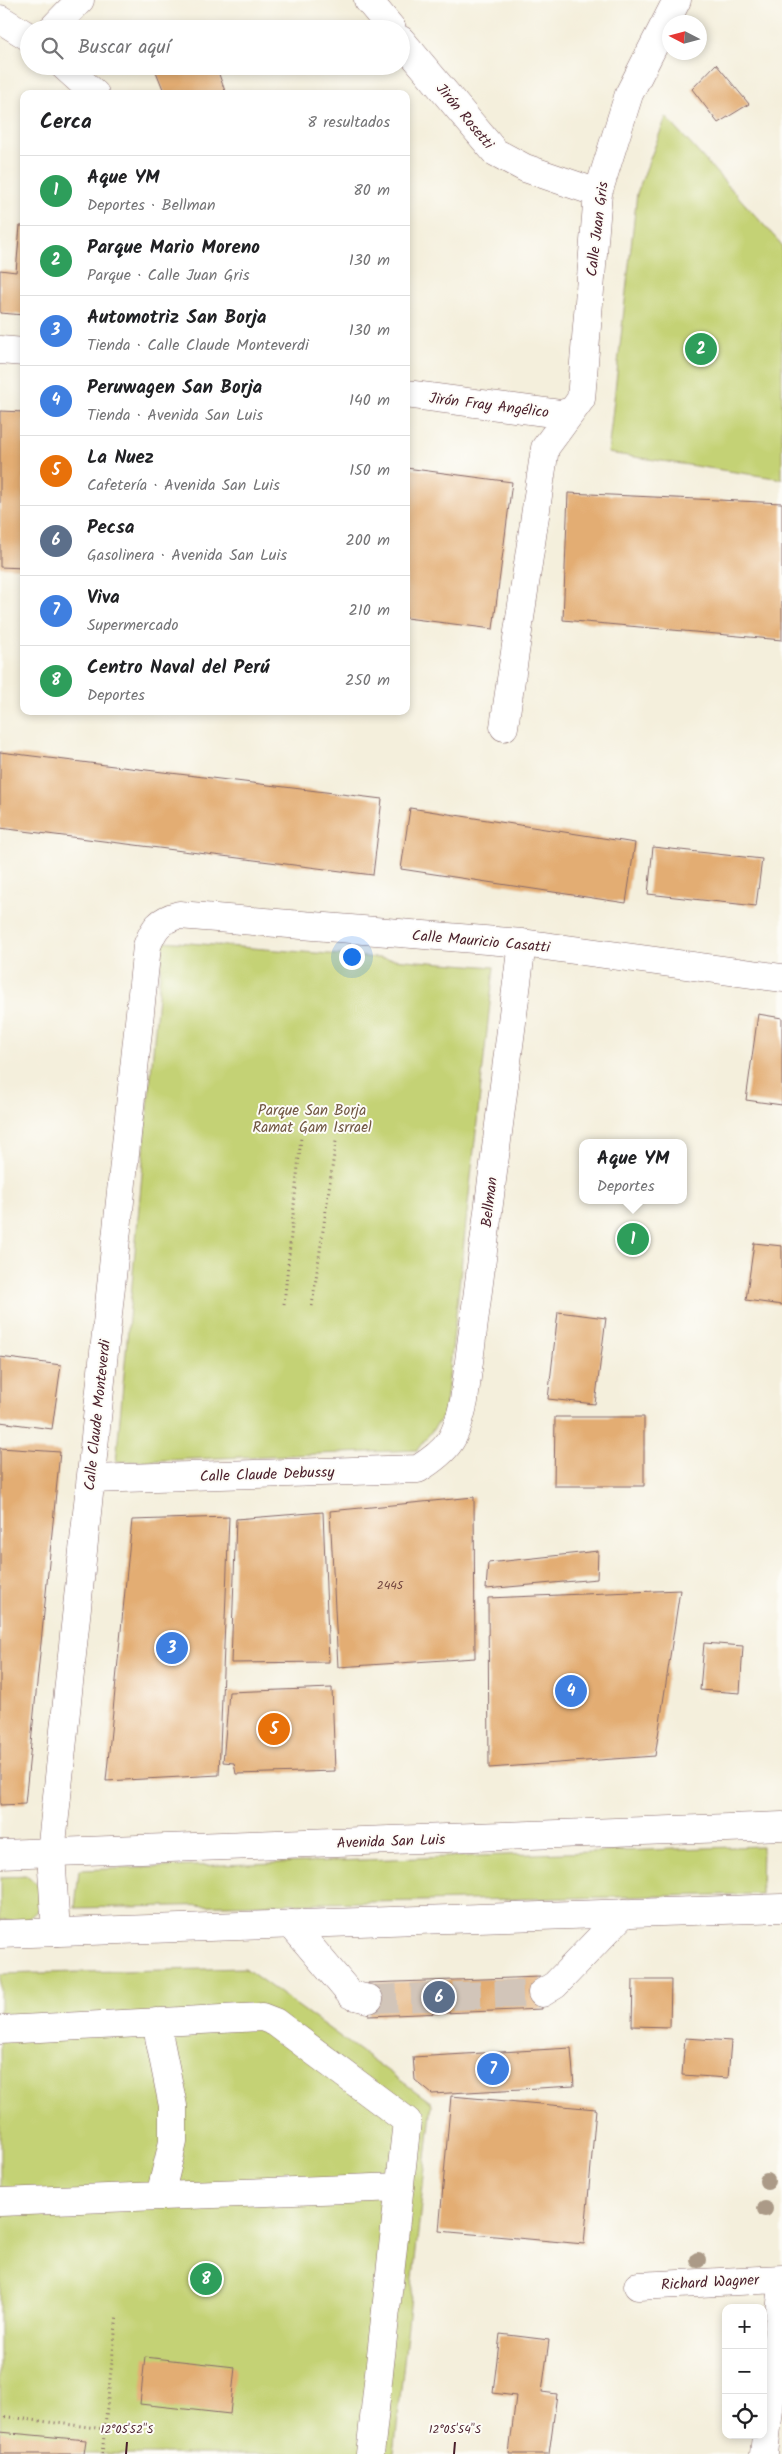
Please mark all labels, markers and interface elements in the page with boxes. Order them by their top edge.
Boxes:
north arrow [662,15,707,60]
search box [20,20,410,75]
text: Buscar aquí [78,33,170,63]
icon: search [38,34,66,62]
street label: Jirón Rosetti [429,78,500,156]
text: Cerca [40,106,92,139]
text: 8 resultados [307,110,390,135]
text: Aque YM [87,163,160,193]
text: 1 [54,178,58,203]
text: 80 m [353,178,390,203]
street label: Calle Juan Gris [580,180,616,278]
text: Deportes · Bellman [87,193,216,218]
text: Parque Mario Moreno [87,233,260,263]
text: 2 [51,248,61,273]
text: 130 m [349,248,390,273]
text: Parque · Calle Juan Gris [87,263,249,288]
text: Automotriz San Borja [87,303,267,333]
text: 3 [52,318,60,343]
text: 130 m [349,318,390,343]
pin: 2 [685,330,717,368]
text: Tienda · Calle Claude Monteverdi [87,333,309,358]
text: Peruwagen San Borja [87,373,262,403]
street label: Jirón Fray Angélico [427,387,550,425]
text: 4 [52,388,60,413]
text: 140 m [349,388,390,413]
text: Tienda · Avenida San Luis [87,403,263,428]
text: La Nuez [87,443,154,473]
text: 5 [52,458,60,483]
text: 150 m [349,458,390,483]
text: Cafetería · Avenida San Luis [87,473,280,498]
text: Pecsa [87,513,135,543]
text: 6 [52,528,60,553]
text: 200 m [346,528,390,553]
text: Gasolinera · Avenida San Luis [87,543,287,568]
text: Viva [87,583,120,613]
text: 7 [52,598,60,623]
text: 210 m [349,598,390,623]
text: Supermercado [87,613,178,638]
text: Centro Naval del Perú [87,653,269,683]
text: 8 [51,668,61,693]
text: 250 m [345,668,390,693]
text: Deportes [87,683,145,708]
street label: Calle Mauricio Casatti [411,924,552,960]
your location [339,944,365,970]
park label: Parque San Borja Ramat Gam Isrrael [252,1099,372,1140]
popup [579,1139,687,1204]
text: Aque YM [597,1144,669,1174]
text: Deportes [597,1174,655,1199]
street label: Bellman [475,1176,505,1229]
pin: 1 [617,1220,649,1258]
street label: Calle Claude Monteverdi [78,1337,118,1492]
street label: Calle Claude Debussy [199,1461,336,1489]
house number: 2445 [377,1576,405,1595]
pin: 3 [156,1629,188,1667]
pin: 4 [555,1672,587,1710]
pin: 5 [258,1710,290,1748]
street label: Avenida San Luis [336,1828,446,1856]
pin: 6 [423,1978,455,2016]
pin: 7 [477,2050,509,2088]
pin: 8 [190,2260,222,2298]
street label: Richard Wagner [660,2268,761,2298]
map controls [722,2304,767,2439]
button: + [722,2304,767,2349]
button: − [722,2349,767,2394]
button: locate [722,2394,767,2439]
text: 12°05'52"S [101,2420,154,2439]
text: 12°05'54"S [429,2420,482,2439]

